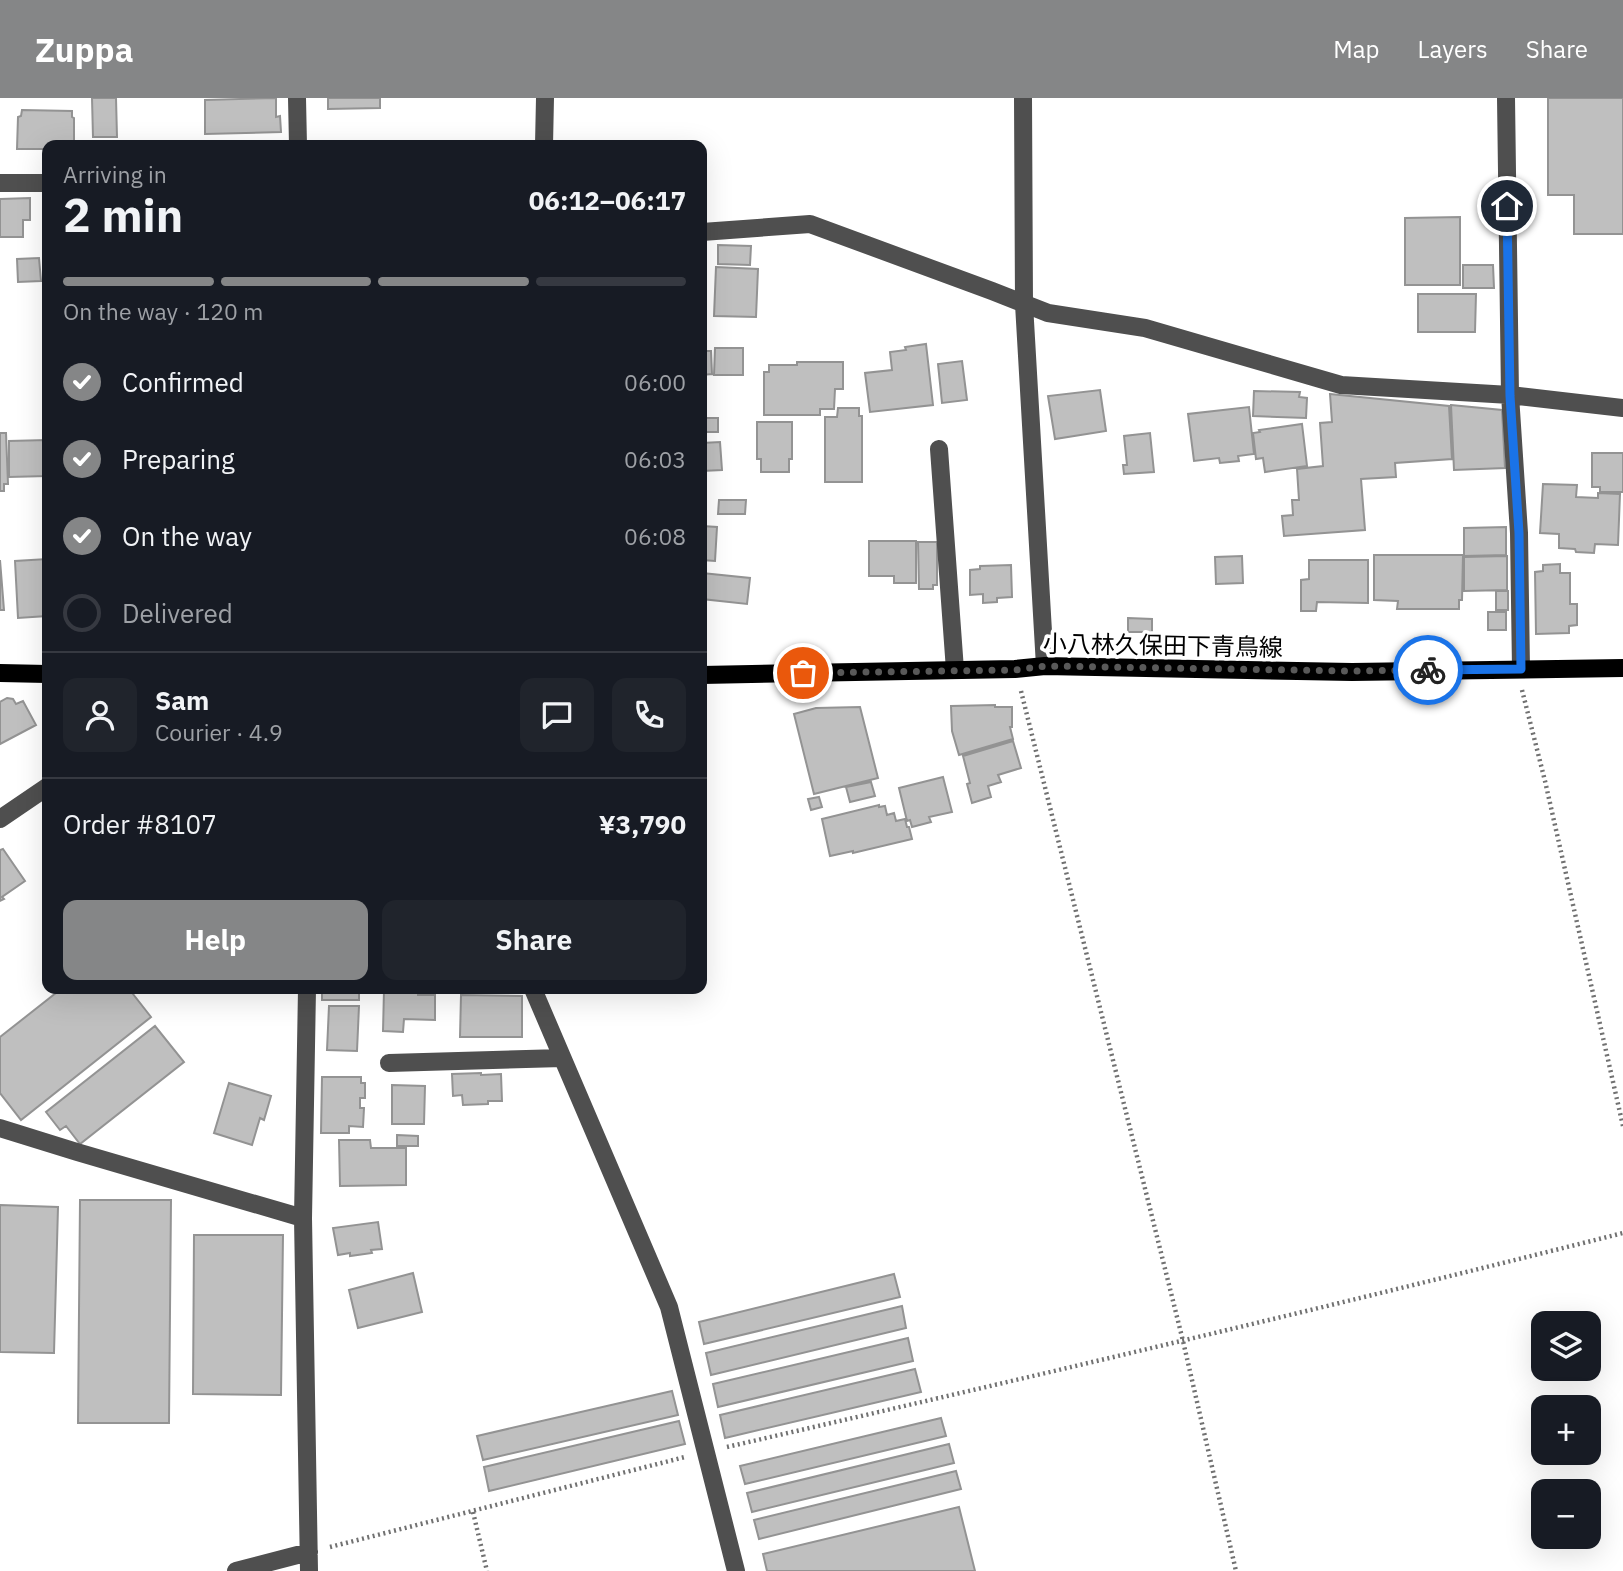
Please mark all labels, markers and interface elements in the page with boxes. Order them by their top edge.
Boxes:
text: Zuppa [35,28,133,71]
text: Map [1333,33,1380,65]
text: Layers [1418,33,1488,65]
text: Share [1526,33,1588,65]
text: Arriving in [63,159,167,189]
pin [1477,176,1537,236]
text: 06:12–06:17 [529,183,686,217]
text: 2 min [63,185,183,245]
icon: home [1488,187,1526,225]
text: On the way · 120 m [63,296,263,326]
icon: check [63,363,101,401]
text: Confirmed [122,365,244,399]
text: 06:00 [624,367,686,397]
icon: check [63,440,101,478]
text: Preparing [122,442,235,476]
text: 06:03 [624,444,686,474]
icon: check [63,517,101,555]
text: On the way [122,519,252,553]
text: 06:08 [624,521,686,551]
text: Delivered [122,596,233,630]
street label: 小八林久保田下青鳥線 [1043,627,1283,663]
courier [1393,635,1463,705]
pin [773,643,833,703]
icon: bike [1409,651,1447,689]
icon: bag [784,654,822,692]
button: person [63,678,137,752]
button: chat [520,678,594,752]
button: phone [612,678,686,752]
text: Sam [155,683,209,717]
text: Courier · 4.9 [155,717,283,747]
text: Order #8107 [63,807,217,841]
text: ¥3,790 [599,807,686,841]
button: Help [63,900,368,980]
button: Share [382,900,686,980]
map controls [1531,1311,1601,1549]
button: layers [1531,1311,1601,1381]
button: + [1531,1395,1601,1465]
button: − [1531,1479,1601,1549]

